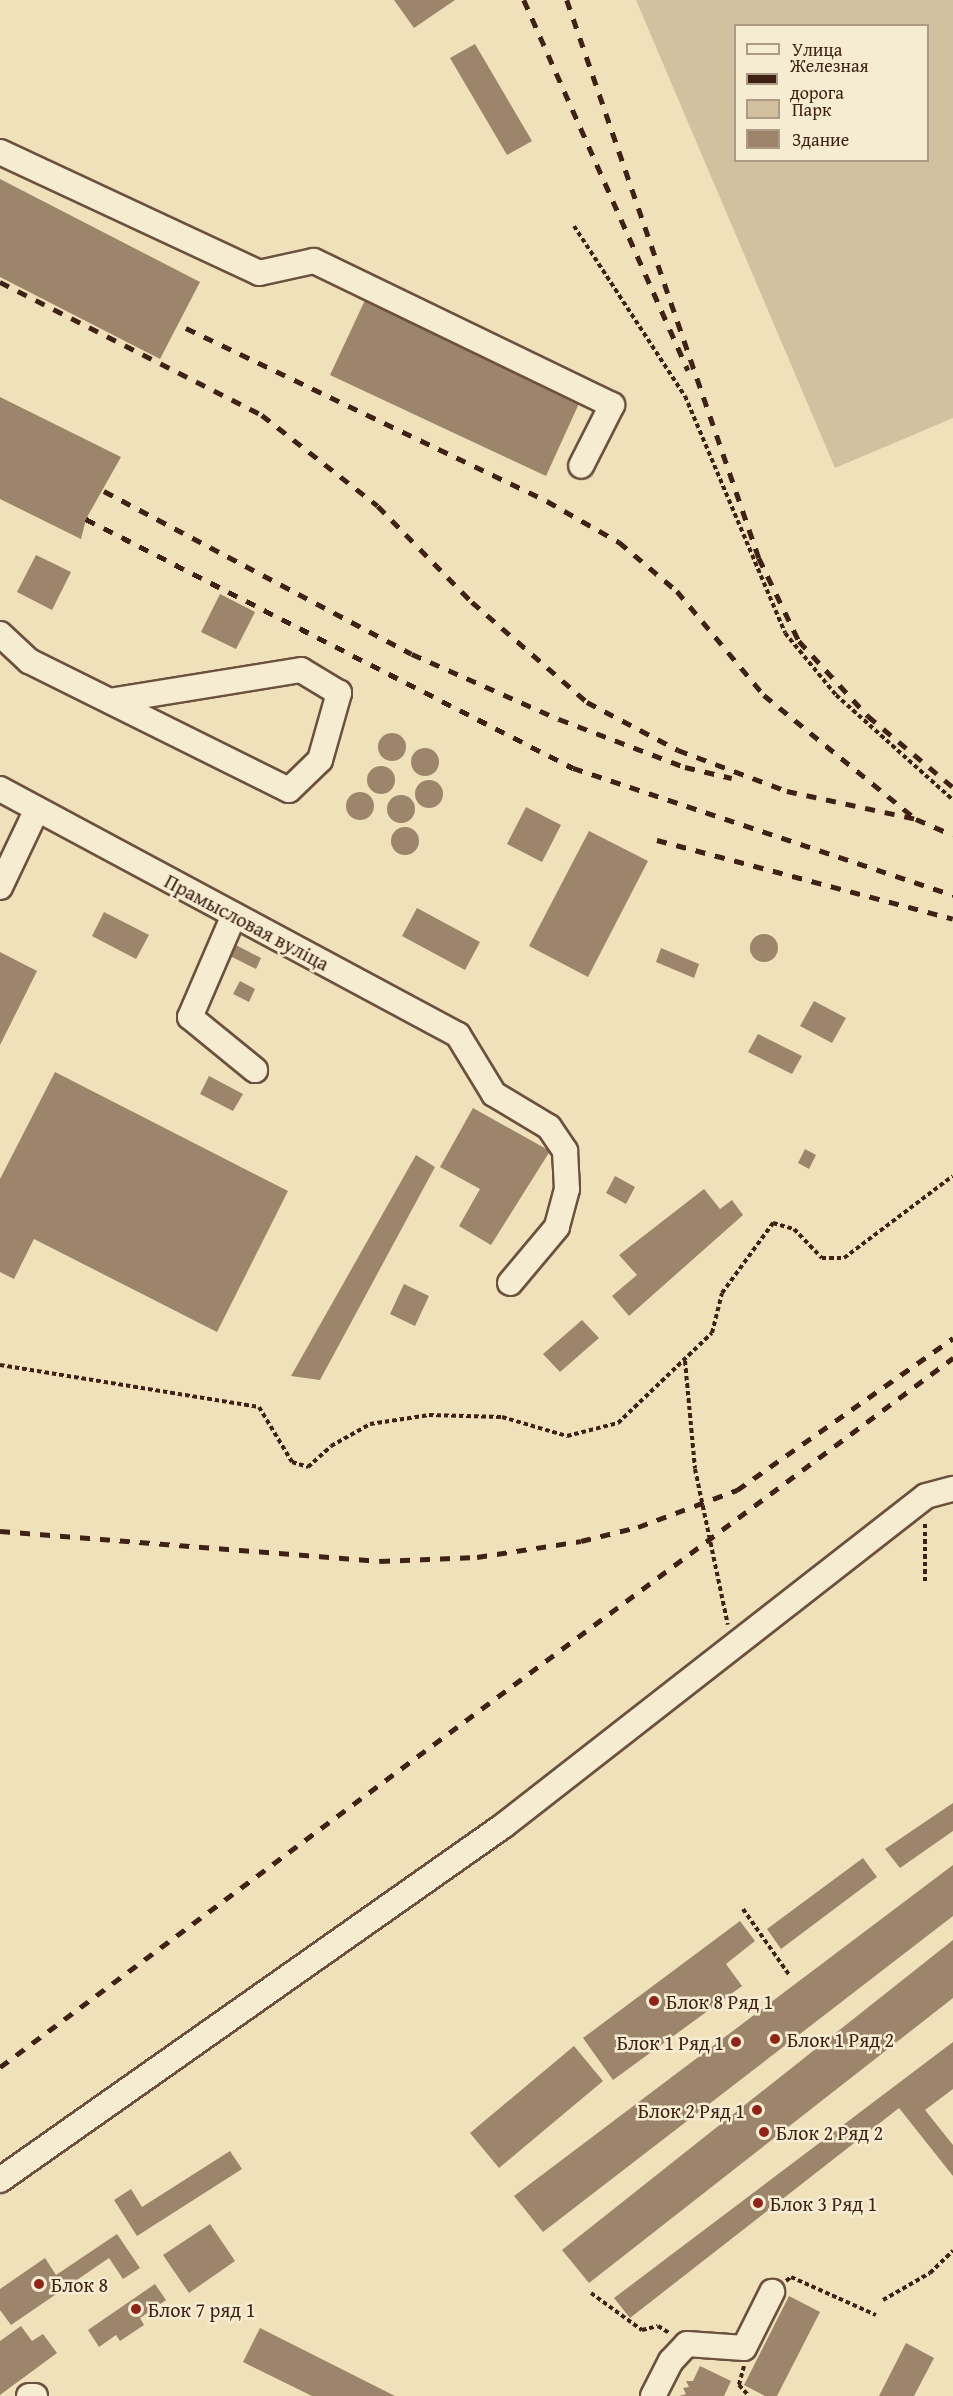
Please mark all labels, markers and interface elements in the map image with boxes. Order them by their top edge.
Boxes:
legend [734,24,929,162]
text: Улица [792,36,842,63]
text: Железная дорога [790,52,869,106]
text: Парк [792,96,831,123]
text: Здание [792,126,849,153]
street label: Прамысловая вуліца [161,868,333,976]
place label: Блок 8 Ряд 1 [666,1989,773,2013]
marker: Блок 8 Ряд 1 [647,1994,661,2008]
place label: Блок 1 Ряд 2 [787,2027,894,2051]
place label: Блок 1 Ряд 1 [617,2030,724,2054]
marker: Блок 1 Ряд 2 [768,2032,782,2046]
marker: Блок 1 Ряд 1 [729,2035,743,2049]
place label: Блок 2 Ряд 1 [638,2098,745,2122]
marker: Блок 2 Ряд 1 [750,2103,764,2117]
place label: Блок 2 Ряд 2 [776,2120,883,2144]
marker: Блок 2 Ряд 2 [757,2125,771,2139]
place label: Блок 3 Ряд 1 [770,2191,877,2215]
marker: Блок 3 Ряд 1 [751,2196,765,2210]
place label: Блок 8 [51,2272,108,2296]
marker: Блок 8 [32,2277,46,2291]
place label: Блок 7 ряд 1 [148,2297,255,2321]
marker: Блок 7 ряд 1 [129,2302,143,2316]

